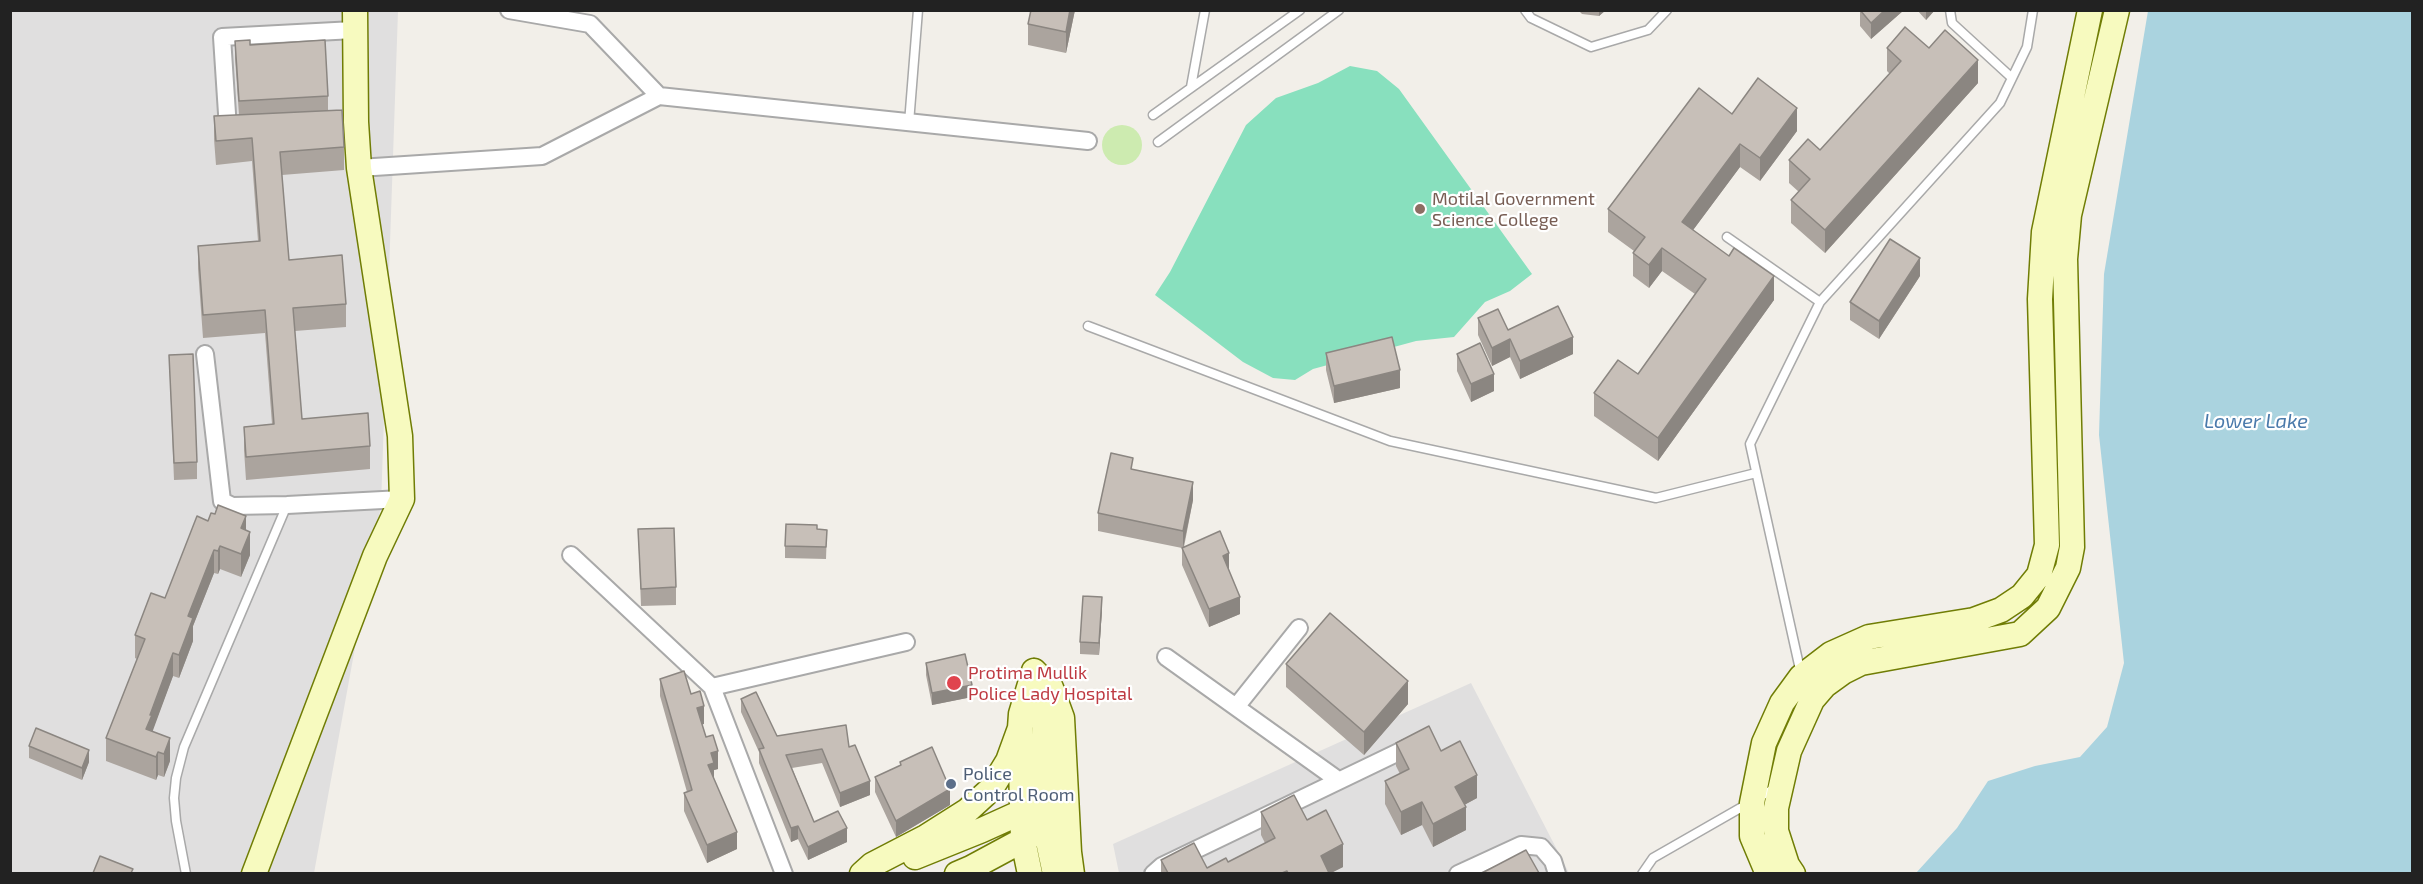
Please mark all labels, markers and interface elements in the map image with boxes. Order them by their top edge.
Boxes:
place label: Motilal Government Science College [1432,188,1595,230]
marker: Motilal Government Science College [1413,202,1427,216]
water label: Lower Lake [2204,409,2308,433]
place label: Protima Mullik Police Lady Hospital [968,662,1132,704]
marker: Protima Mullik Police Lady Hospital [945,674,963,692]
place label: Police Control Room [963,763,1075,806]
marker: Police Control Room [944,777,958,791]

